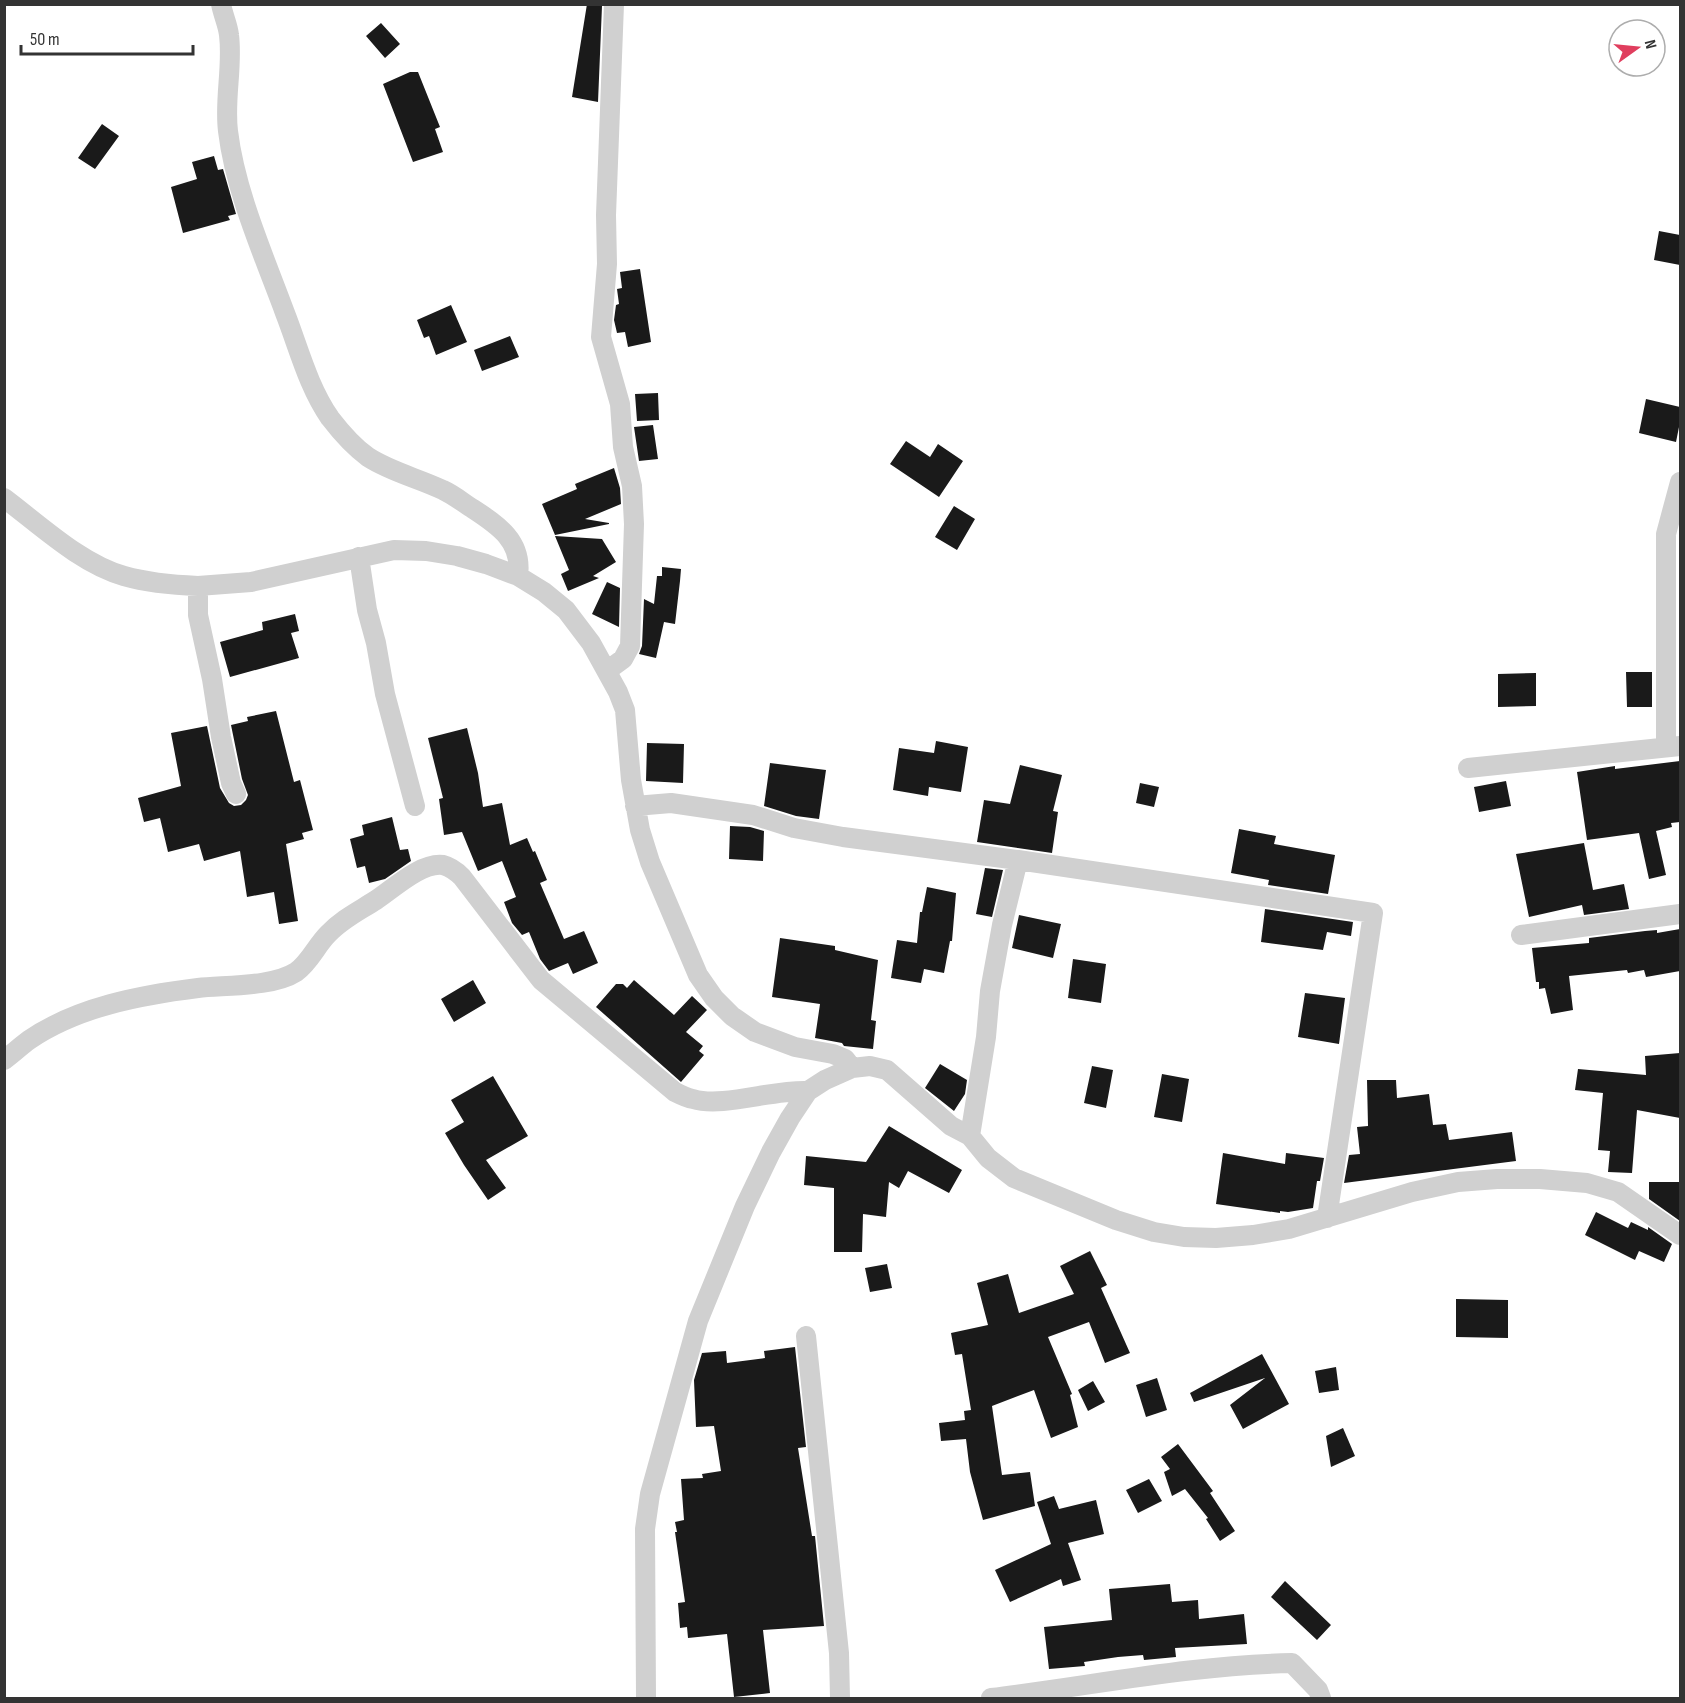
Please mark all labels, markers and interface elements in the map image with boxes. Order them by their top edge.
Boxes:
scale bar [21,18,194,56]
north arrow [1607,18,1667,78]
text: 50 m [30,29,60,50]
text: N [1640,38,1660,51]

